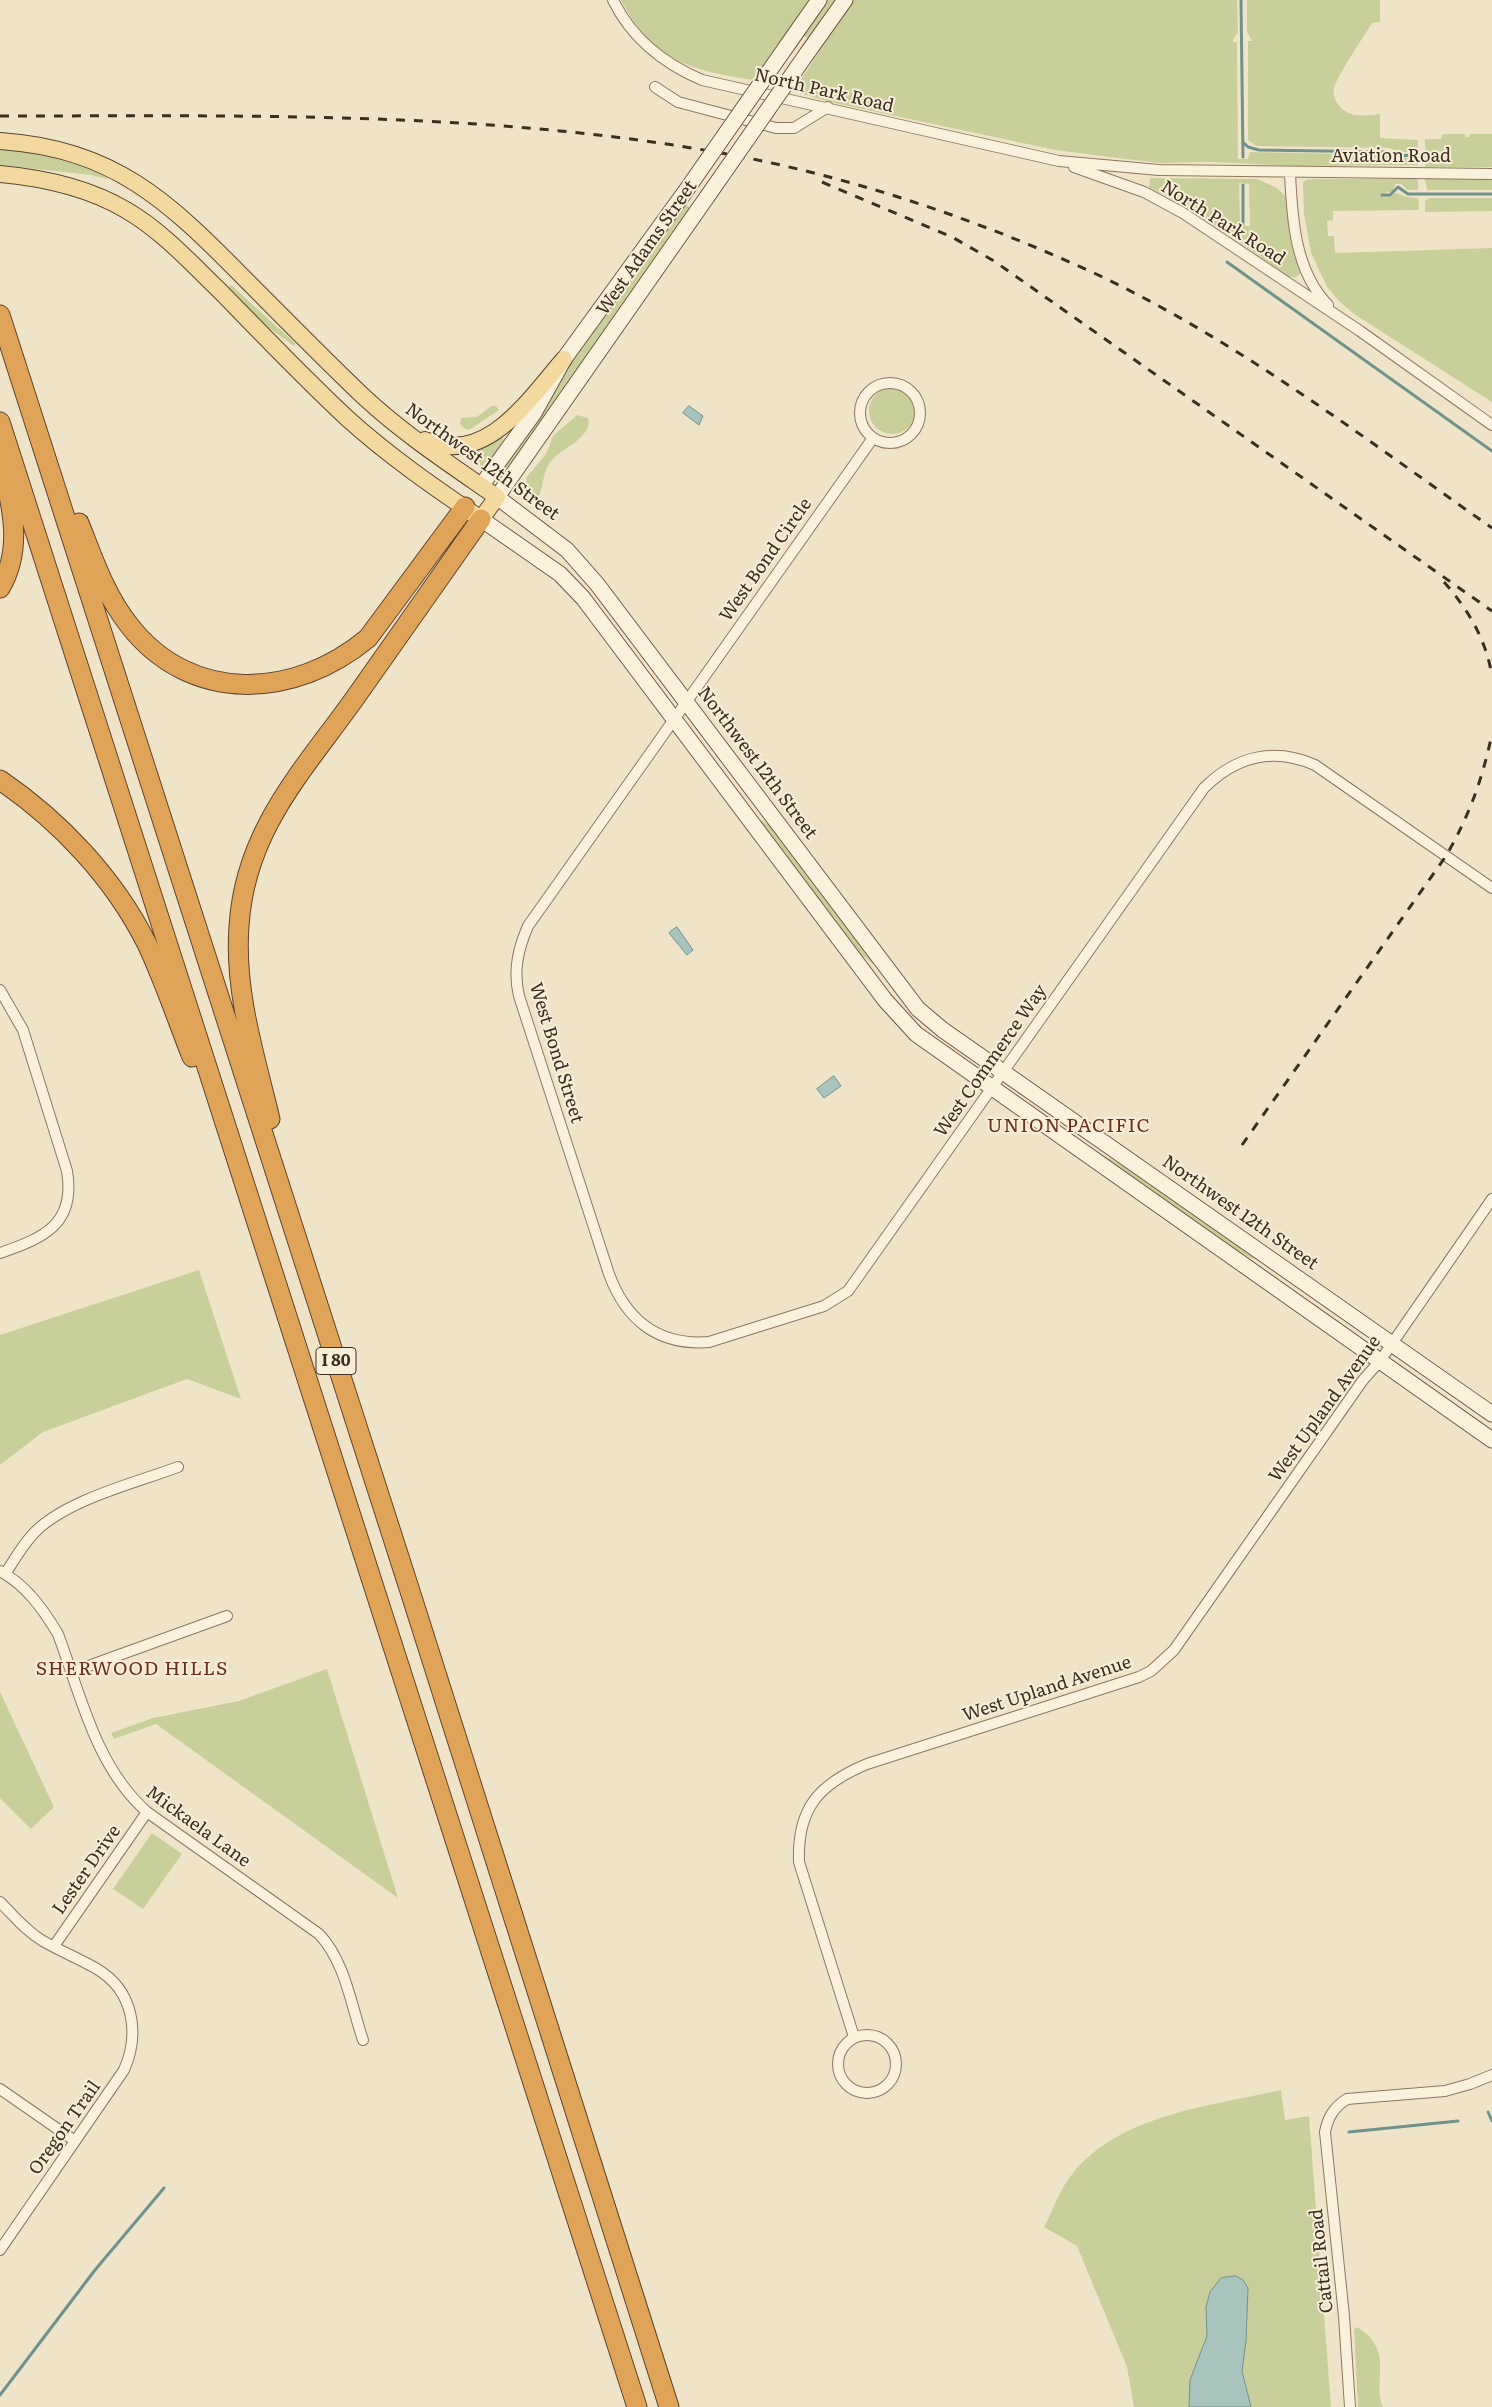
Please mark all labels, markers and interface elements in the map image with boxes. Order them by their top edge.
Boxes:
street label: North Park Road [752,64,896,118]
street label: Aviation Road [1331,146,1451,168]
street label: West Adams Street [592,176,702,320]
street label: North Park Road [1157,176,1289,270]
street label: Northwest 12th Street [401,399,563,525]
street label: West Bond Circle [715,494,817,626]
street label: Northwest 12th Street [693,682,821,844]
street label: West Bond Street [524,980,588,1126]
street label: West Commerce Way [930,981,1052,1141]
district label: UNION PACIFIC [985,1115,1153,1137]
street label: Northwest 12th Street [1158,1151,1322,1275]
street label: West Upland Avenue [1264,1331,1386,1487]
road number: I 80 [316,1348,356,1374]
street label: West Upland Avenue [960,1652,1134,1726]
district label: SHERWOOD HILLS [34,1658,230,1680]
street label: Mickaela Lane [142,1782,254,1872]
street label: Lester Drive [48,1821,126,1919]
street label: Oregon Trail [25,2077,105,2179]
street label: Cattail Road [1306,2208,1338,2314]

